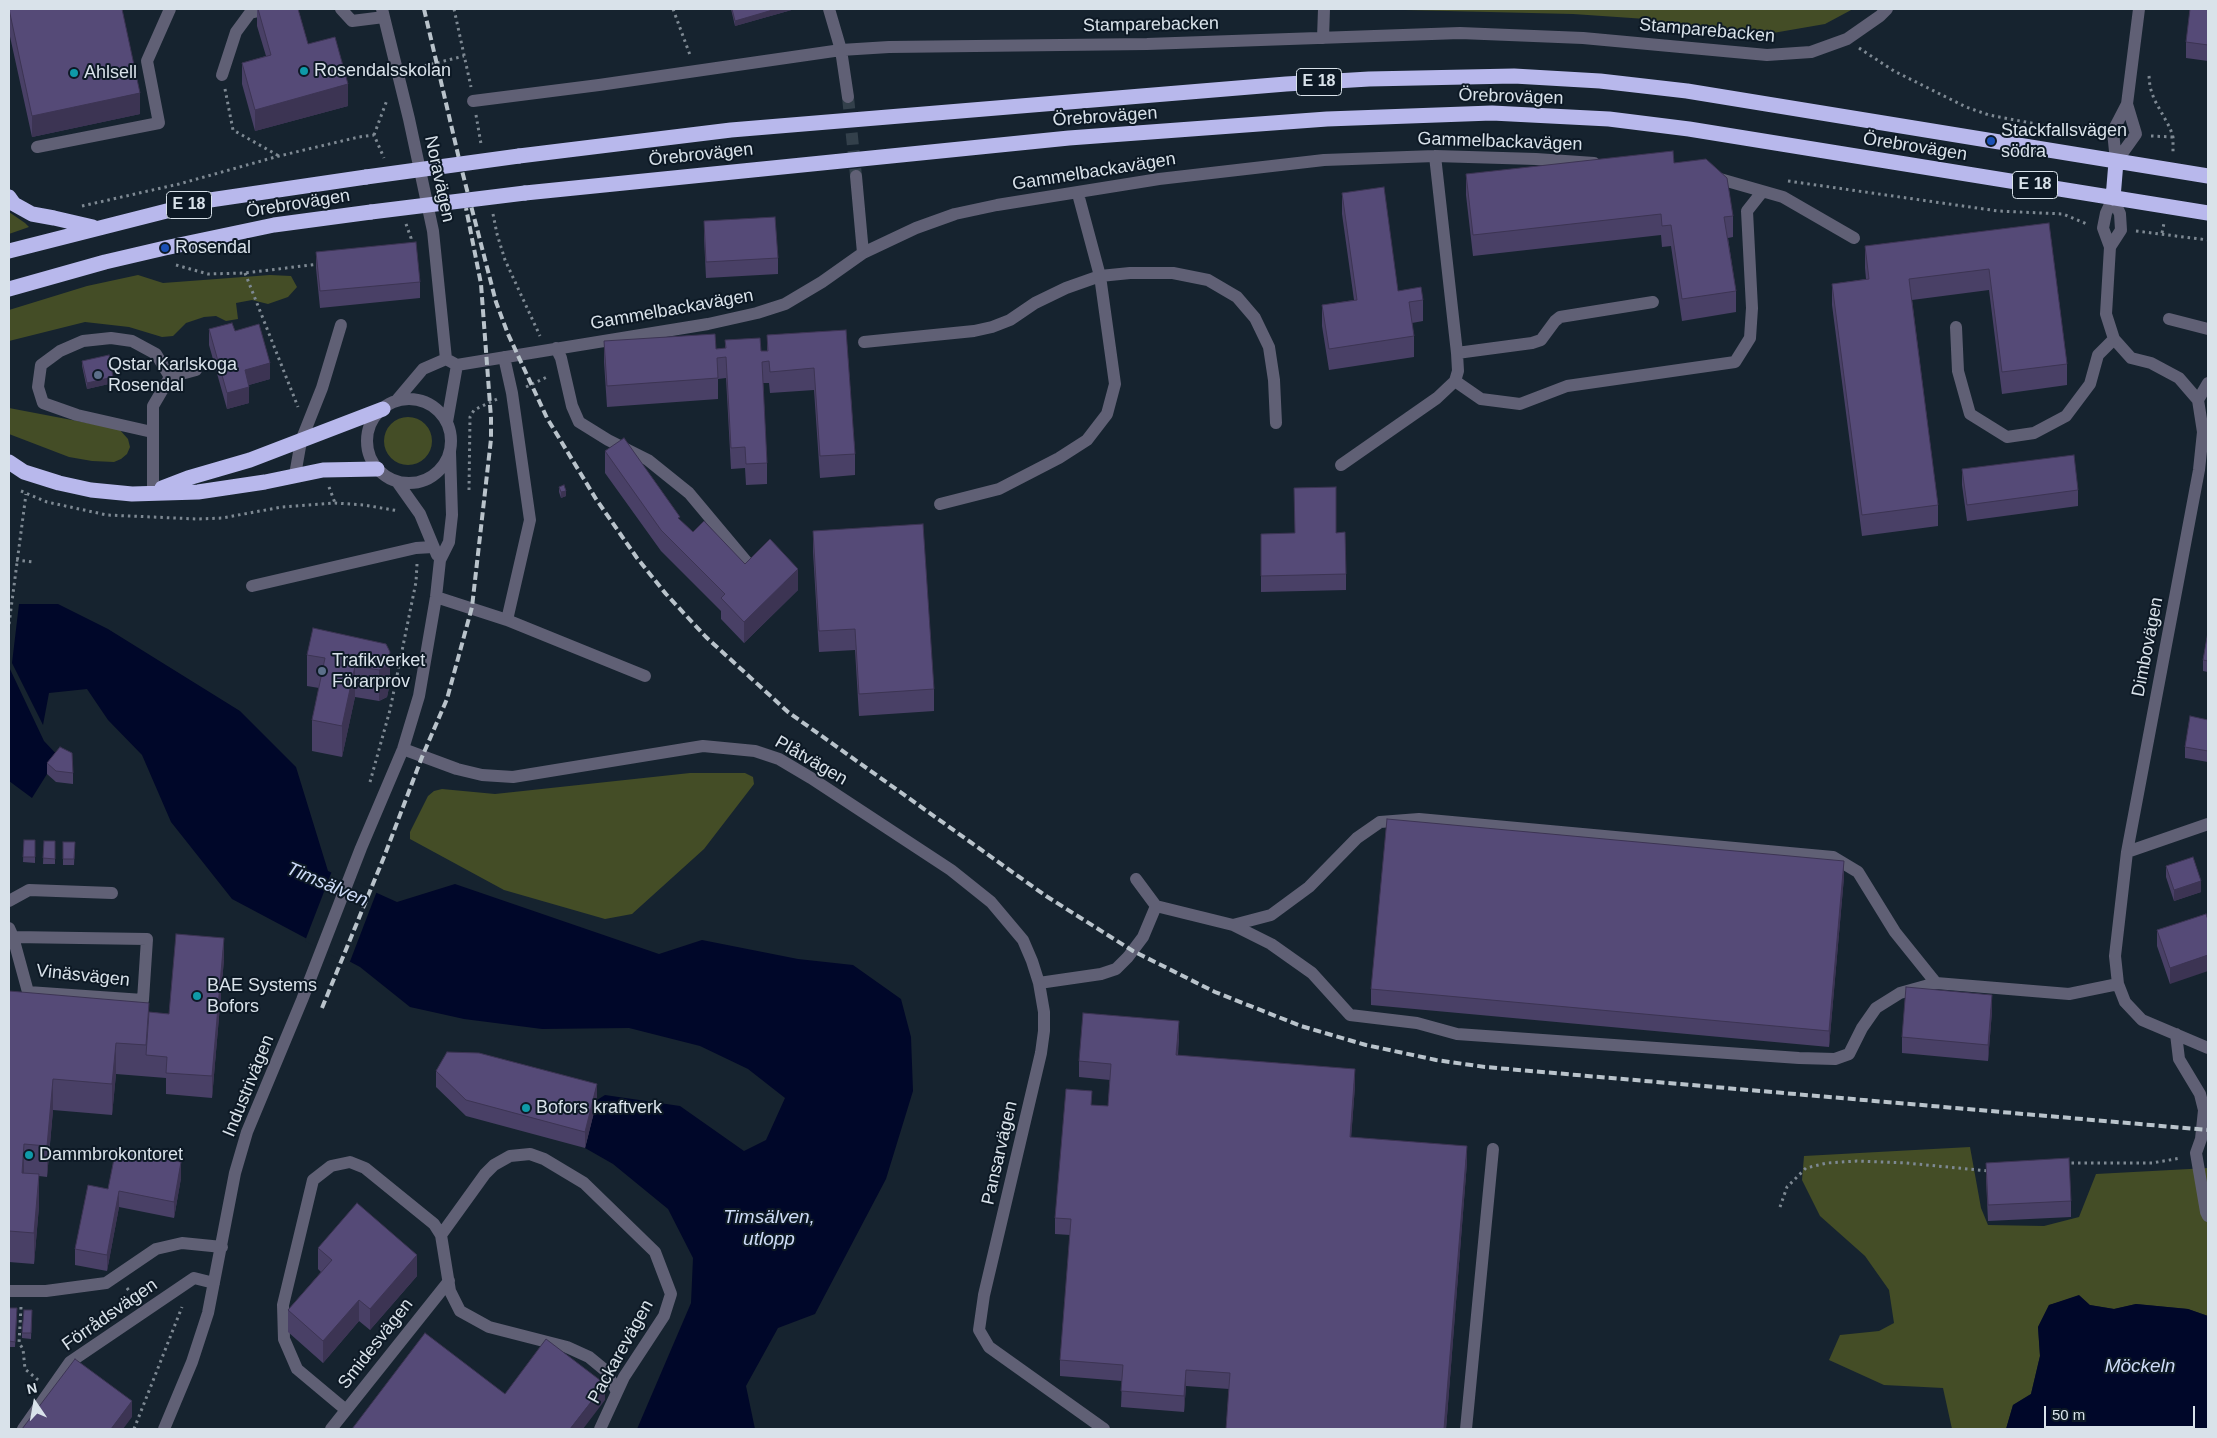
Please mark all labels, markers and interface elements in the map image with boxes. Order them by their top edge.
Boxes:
street label: Stamparebacken [1083,13,1219,37]
street label: Stamparebacken [1638,14,1776,48]
place label: Rosendalsskolan [314,60,451,82]
place label: Ahlsell [84,62,137,84]
marker: Rosendalsskolan [298,65,310,77]
marker: Ahlsell [68,67,80,79]
road number: E 18 [1296,68,1342,95]
street label: Örebrovägen [1458,84,1564,110]
street label: Örebrovägen [1052,103,1158,131]
place label: Stackfallsvägen södra [2001,120,2127,162]
street label: Gammelbackavägen [1417,128,1583,156]
street label: Örebrovägen [1861,128,1969,166]
street label: Noravägen [419,134,459,224]
marker: Stackfallsvägen södra [1985,135,1997,147]
street label: Örebrovägen [648,139,754,171]
street label: Gammelbackavägen [1011,148,1177,196]
road number: E 18 [2012,172,2058,198]
street label: Örebrovägen [244,185,352,223]
road number: E 18 [166,192,212,218]
place label: Rosendal [175,237,251,259]
marker: Rosendal [159,242,171,254]
street label: Gammelbackavägen [589,285,755,335]
place label: Qstar Karlskoga Rosendal [108,354,237,396]
marker: Qstar Karlskoga Rosendal [92,369,104,381]
street label: Dimbovägen [2128,595,2168,699]
place label: Trafikverket Förarprov [332,650,425,692]
marker: Trafikverket Förarprov [316,665,328,677]
street label: Plåtvägen [771,732,851,790]
water label: Timsälven [283,858,371,912]
street label: Vinäsvägen [35,960,131,992]
place label: BAE Systems Bofors [207,975,317,1018]
marker: BAE Systems Bofors [191,990,203,1002]
street label: Industrivägen [219,1032,279,1140]
place label: Bofors kraftverk [536,1097,662,1119]
street label: Pansarvägen [978,1099,1022,1207]
marker: Bofors kraftverk [520,1102,532,1114]
place label: Dammbrokontoret [39,1144,183,1166]
marker: Dammbrokontoret [23,1149,35,1161]
water label: Timsälven, utlopp [723,1207,815,1251]
street label: Förrådsvägen [58,1274,162,1356]
street label: Smidesvägen [334,1294,418,1394]
street label: Packarevägen [584,1296,658,1408]
water label: Möckeln [2105,1356,2175,1378]
north arrow [10,1378,60,1428]
text: N [25,1379,38,1397]
scale bar [2047,1396,2198,1428]
text: 50 m [2052,1406,2085,1423]

